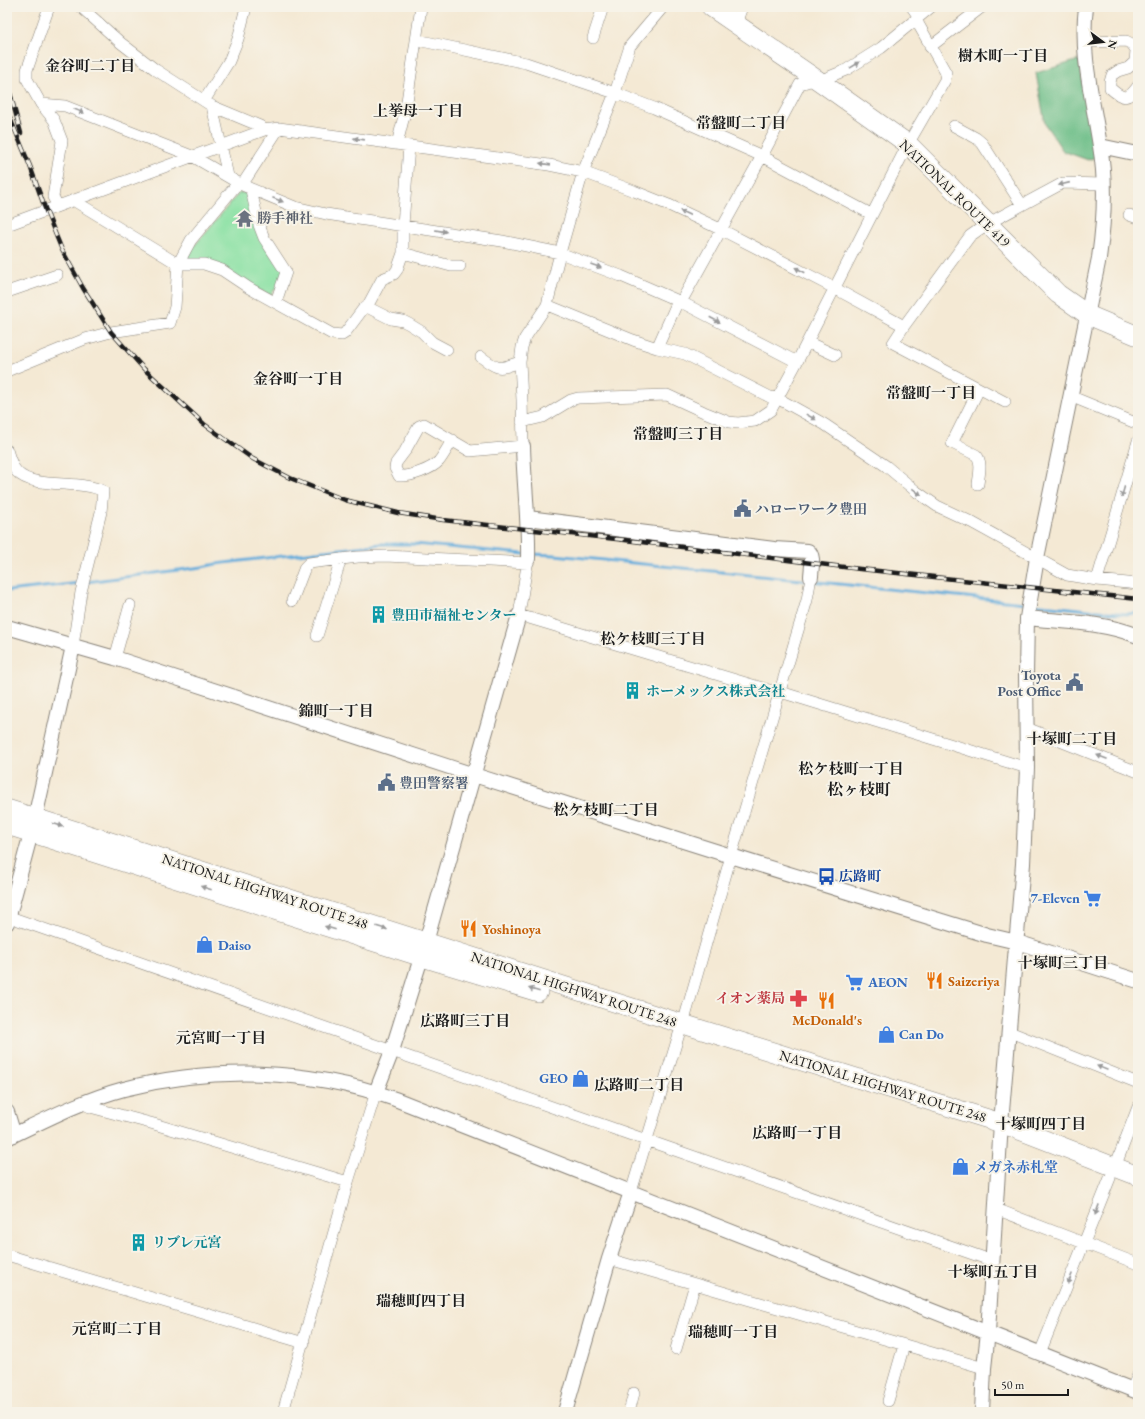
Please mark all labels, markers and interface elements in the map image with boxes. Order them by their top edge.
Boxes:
north arrow [1083,22,1123,62]
text: N [1105,38,1121,51]
district label: 樹木町一丁目 [958,46,1048,65]
district label: 金谷町二丁目 [45,56,135,75]
one-way arrow [849,61,861,68]
district label: 上挙母一丁目 [373,101,463,120]
one-way arrow [74,109,86,115]
district label: 常盤町二丁目 [696,113,786,132]
street label: NATIONAL ROUTE 419 [896,135,1014,251]
one-way arrow [353,136,365,142]
one-way arrow [539,161,551,167]
one-way arrow [1058,182,1071,188]
one-way arrow [272,198,284,204]
temple icon: 勝手神社 [234,208,254,228]
place label: 勝手神社 [257,209,313,227]
one-way arrow [679,209,691,216]
one-way arrow [435,228,447,234]
one-way arrow [591,264,603,270]
one-way arrow [794,267,806,273]
one-way arrow [709,316,721,323]
district label: 金谷町一丁目 [253,369,343,388]
district label: 常盤町一丁目 [886,383,976,402]
one-way arrow [805,413,817,420]
district label: 常盤町三丁目 [633,424,723,443]
one-way arrow [1120,486,1126,498]
one-way arrow [912,487,923,496]
public building icon: ハローワーク豊田 [732,499,752,519]
place label: ハローワーク豊田 [755,500,867,518]
building icon: 豊田市福祉センター [368,605,388,625]
place label: 豊田市福祉センター [391,606,516,624]
district label: 松ケ枝町三丁目 [600,629,706,648]
place label: Toyota Post Office [998,666,1062,700]
public building icon: Toyota Post Office [1064,673,1084,693]
building icon: ホーメックス株式会社 [623,681,643,701]
place label: ホーメックス株式会社 [646,682,785,700]
district label: 錦町一丁目 [298,701,374,720]
district label: 十塚町二丁目 [1027,729,1117,748]
one-way arrow [1095,754,1107,760]
district label: 松ケ枝町一丁目 [798,759,904,778]
public building icon: 豊田警察署 [376,773,396,793]
place label: 豊田警察署 [399,774,469,792]
district label: 松ヶ枝町 [827,779,891,800]
district label: 松ケ枝町二丁目 [553,800,659,819]
one-way arrow [52,822,64,828]
street label: NATIONAL HIGHWAY ROUTE 248 [160,849,370,933]
bus stop icon: 広路町 [816,866,836,886]
place label: 広路町 [839,867,882,885]
one-way arrow [200,885,212,891]
supermarket icon: 7-Eleven [1083,888,1103,908]
place label: 7-Eleven [1030,889,1080,907]
restaurant icon: Yoshinoya [459,919,479,939]
place label: Yoshinoya [482,920,542,938]
one-way arrow [324,924,336,930]
one-way arrow [376,925,388,931]
shop icon: Daiso [195,935,215,955]
place label: Daiso [218,936,251,954]
street label: NATIONAL HIGHWAY ROUTE 248 [469,947,679,1031]
district label: 十塚町三丁目 [1018,953,1108,972]
restaurant icon: Saizeriya [925,971,945,991]
supermarket icon: AEON [845,972,865,992]
place label: Saizeriya [948,972,1000,990]
place label: AEON [867,973,909,991]
one-way arrow [528,987,540,993]
pharmacy icon: イオン薬局 [788,988,808,1008]
place label: イオン薬局 [715,989,785,1007]
restaurant icon: McDonald's [817,990,837,1010]
district label: 広路町三丁目 [420,1011,510,1030]
place label: McDonald's [792,1011,862,1029]
shop icon: Can Do [876,1024,896,1044]
place label: Can Do [899,1025,944,1043]
district label: 元宮町一丁目 [176,1028,266,1047]
street label: NATIONAL HIGHWAY ROUTE 248 [777,1046,989,1126]
one-way arrow [1095,1065,1107,1071]
shop icon: GEO [571,1068,591,1088]
place label: GEO [539,1069,568,1087]
district label: 広路町二丁目 [594,1075,684,1094]
district label: 十塚町四丁目 [996,1114,1086,1133]
district label: 広路町一丁目 [752,1123,842,1142]
shop icon: メガネ赤札堂 [951,1157,971,1177]
place label: メガネ赤札堂 [974,1158,1058,1176]
one-way arrow [1094,1205,1100,1217]
building icon: リブレ元宮 [129,1232,149,1252]
place label: リブレ元宮 [152,1233,221,1251]
district label: 十塚町五丁目 [948,1262,1038,1281]
one-way arrow [1067,1273,1073,1284]
district label: 瑞穂町四丁目 [376,1291,466,1310]
district label: 元宮町二丁目 [72,1319,162,1338]
district label: 瑞穂町一丁目 [688,1322,778,1341]
scale bar [995,1371,1068,1397]
text: 50 m [1001,1377,1025,1393]

